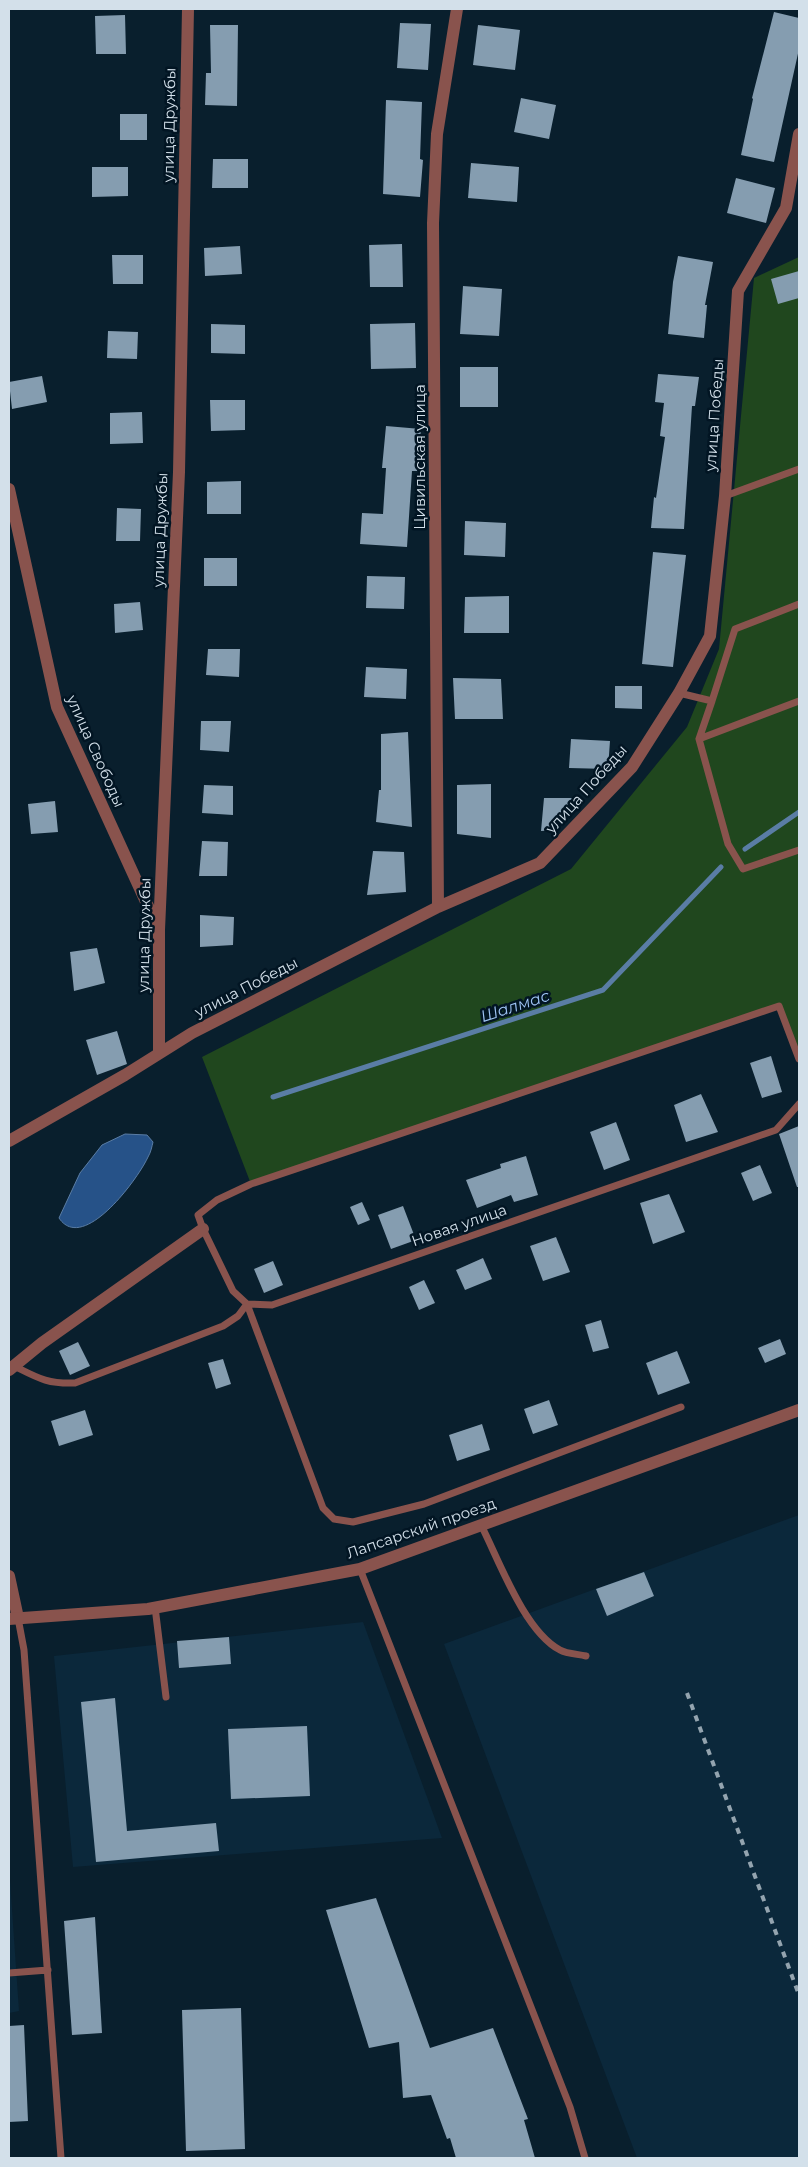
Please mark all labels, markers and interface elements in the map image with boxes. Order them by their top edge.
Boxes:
street label: улица Дружбы [158,67,180,184]
street label: улица Победы [701,358,727,473]
street label: Цивильская улица [410,384,429,530]
street label: улица Дружбы [148,472,171,589]
street label: улица Свободы [62,691,129,810]
street label: улица Победы [540,741,631,838]
street label: улица Дружбы [133,877,155,994]
street label: улица Победы [190,953,301,1022]
water label: Шалмас [478,986,553,1026]
street label: Новая улица [409,1200,509,1250]
street label: Лапсарский проезд [344,1493,498,1563]

